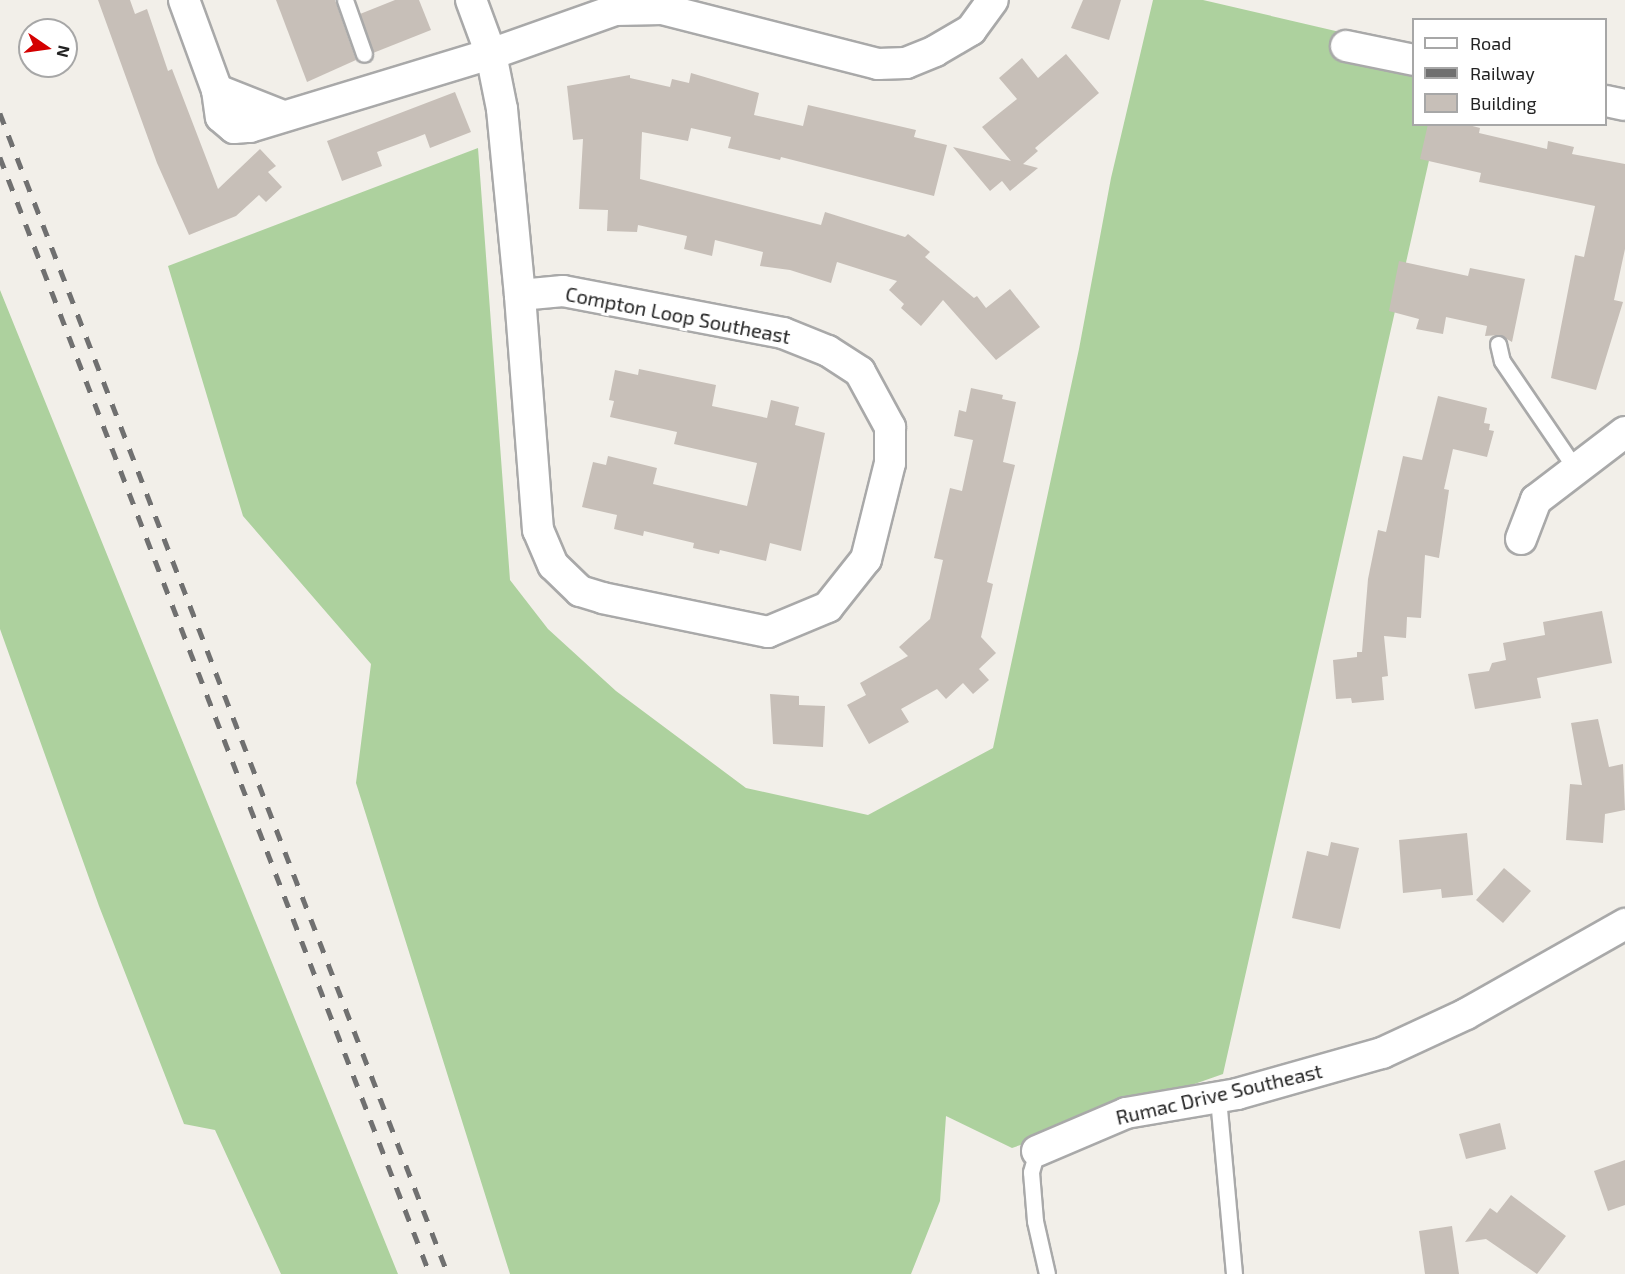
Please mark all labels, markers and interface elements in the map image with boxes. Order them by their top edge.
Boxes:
north arrow [18,18,78,78]
legend [1412,18,1607,126]
text: Road [1470,32,1511,54]
text: N [54,44,75,59]
text: Railway [1470,62,1535,84]
text: Building [1470,92,1537,114]
street label: Compton Loop Southeast [563,281,793,349]
street label: Rumac Drive Southeast [1113,1059,1325,1129]

